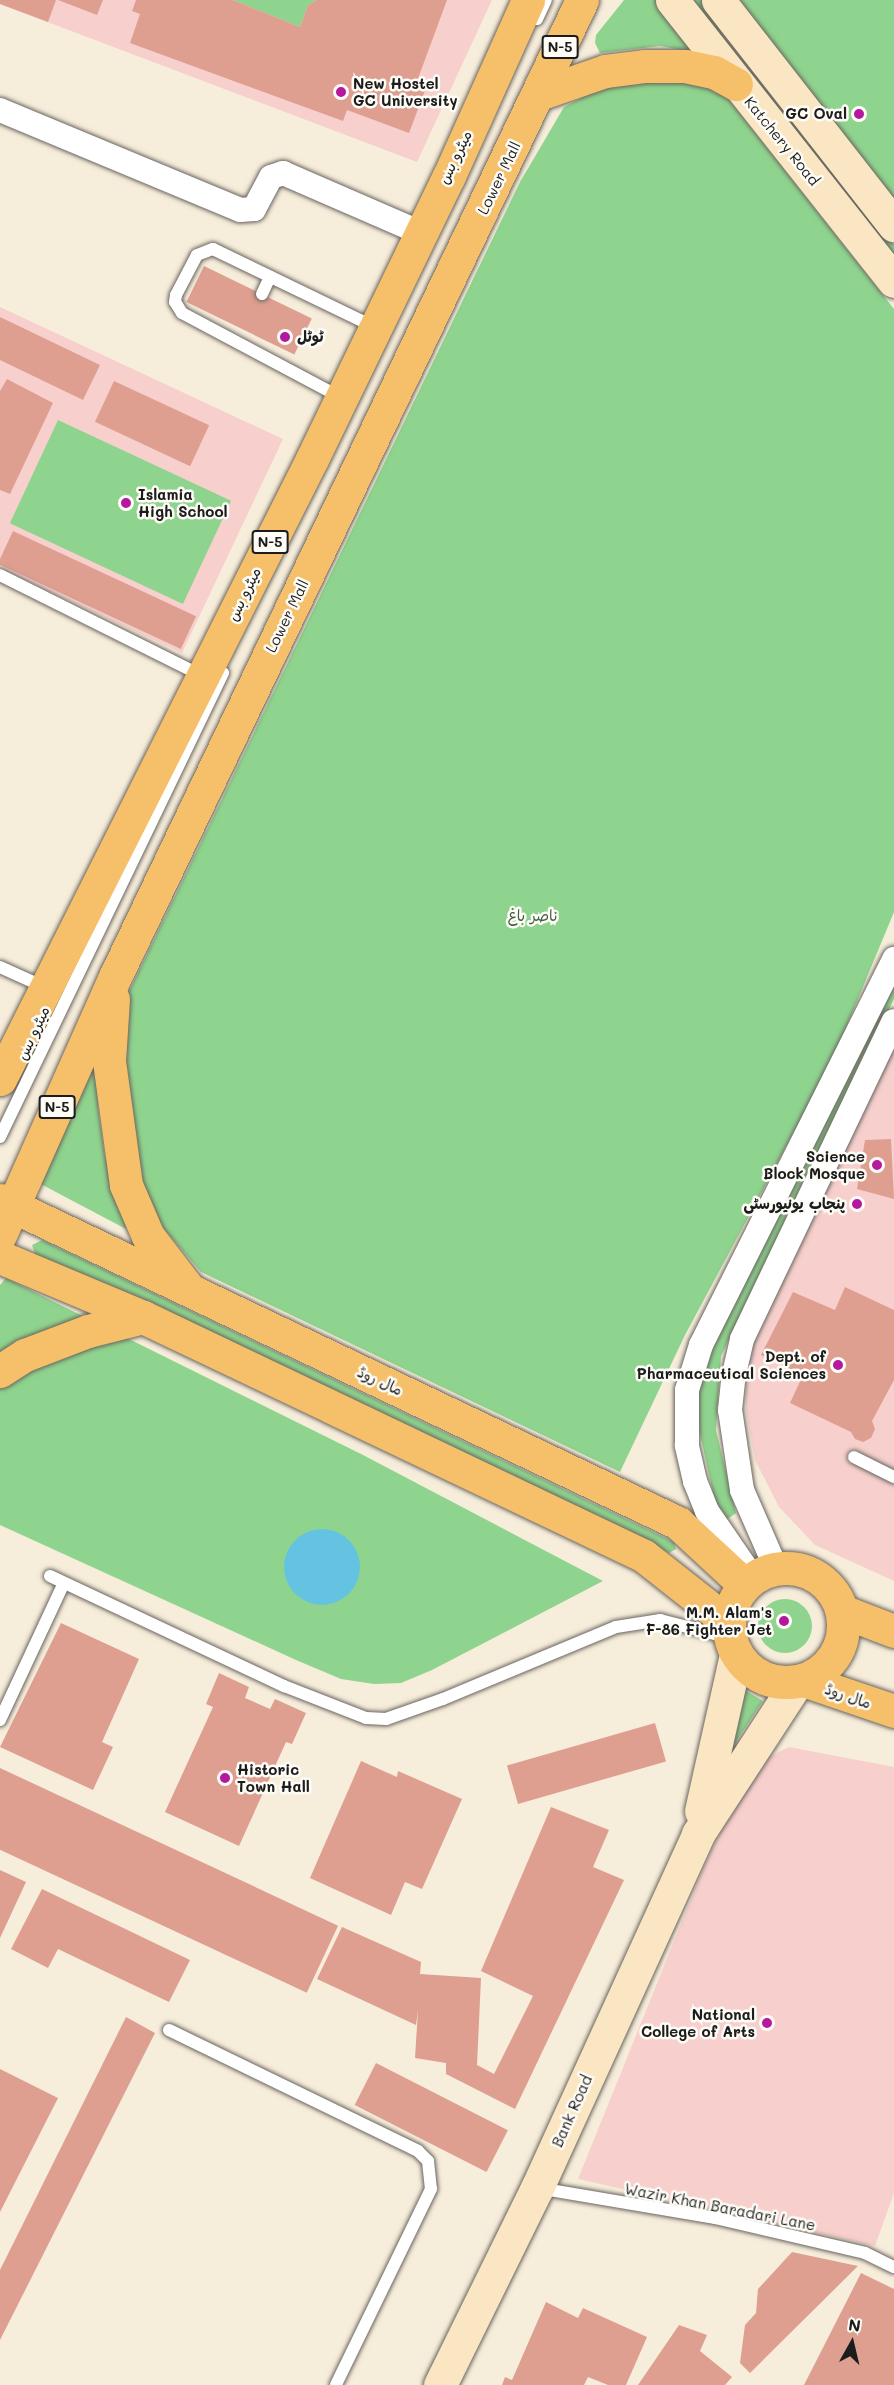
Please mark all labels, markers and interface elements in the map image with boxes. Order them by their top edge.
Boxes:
road number: N-5 [540,36,580,58]
place label: New Hostel GC University [353,74,458,109]
marker: New Hostel GC University [334,85,348,99]
street label: Katchery Road [741,93,823,189]
place label: GC Oval [785,105,847,123]
marker: GC Oval [852,107,866,121]
street label: میٹرو بس [434,127,476,187]
street label: Lower Mall [474,139,524,217]
place label: ٹوٹل [297,328,324,346]
marker: ٹوٹل [278,330,292,344]
place label: Islamia High School [138,485,228,520]
marker: Islamia High School [119,496,133,510]
road number: N-5 [250,531,290,553]
street label: میٹرو بس [223,564,265,624]
street label: Lower Mall [262,577,312,655]
park label: ناصر باغ [508,907,558,925]
street label: میٹرو بس [13,1003,53,1063]
road number: N-5 [38,1096,76,1118]
place label: Science Block Mosque [763,1147,865,1182]
marker: Science Block Mosque [870,1158,884,1172]
place label: پنجاب یونیورسٹی [744,1195,845,1213]
marker: پنجاب یونیورسٹی [850,1197,864,1211]
place label: Dept. of Pharmaceutical Sciences [637,1347,826,1382]
marker: Dept. of Pharmaceutical Sciences [831,1358,845,1372]
street label: مال روڈ [355,1363,405,1399]
place label: M.M. Alam's F-86 Fighter Jet [646,1603,772,1638]
marker: M.M. Alam's F-86 Fighter Jet [777,1614,791,1628]
street label: مال روڈ [823,1680,873,1712]
place label: Historic Town Hall [237,1760,310,1795]
marker: Historic Town Hall [218,1771,232,1785]
place label: National College of Arts [641,2005,755,2040]
marker: National College of Arts [760,2016,774,2030]
street label: Bank Road [548,2072,596,2150]
street label: Wazir Khan Baradari Lane [623,2180,817,2234]
north arrow [822,2313,882,2373]
text: N [847,2313,862,2336]

